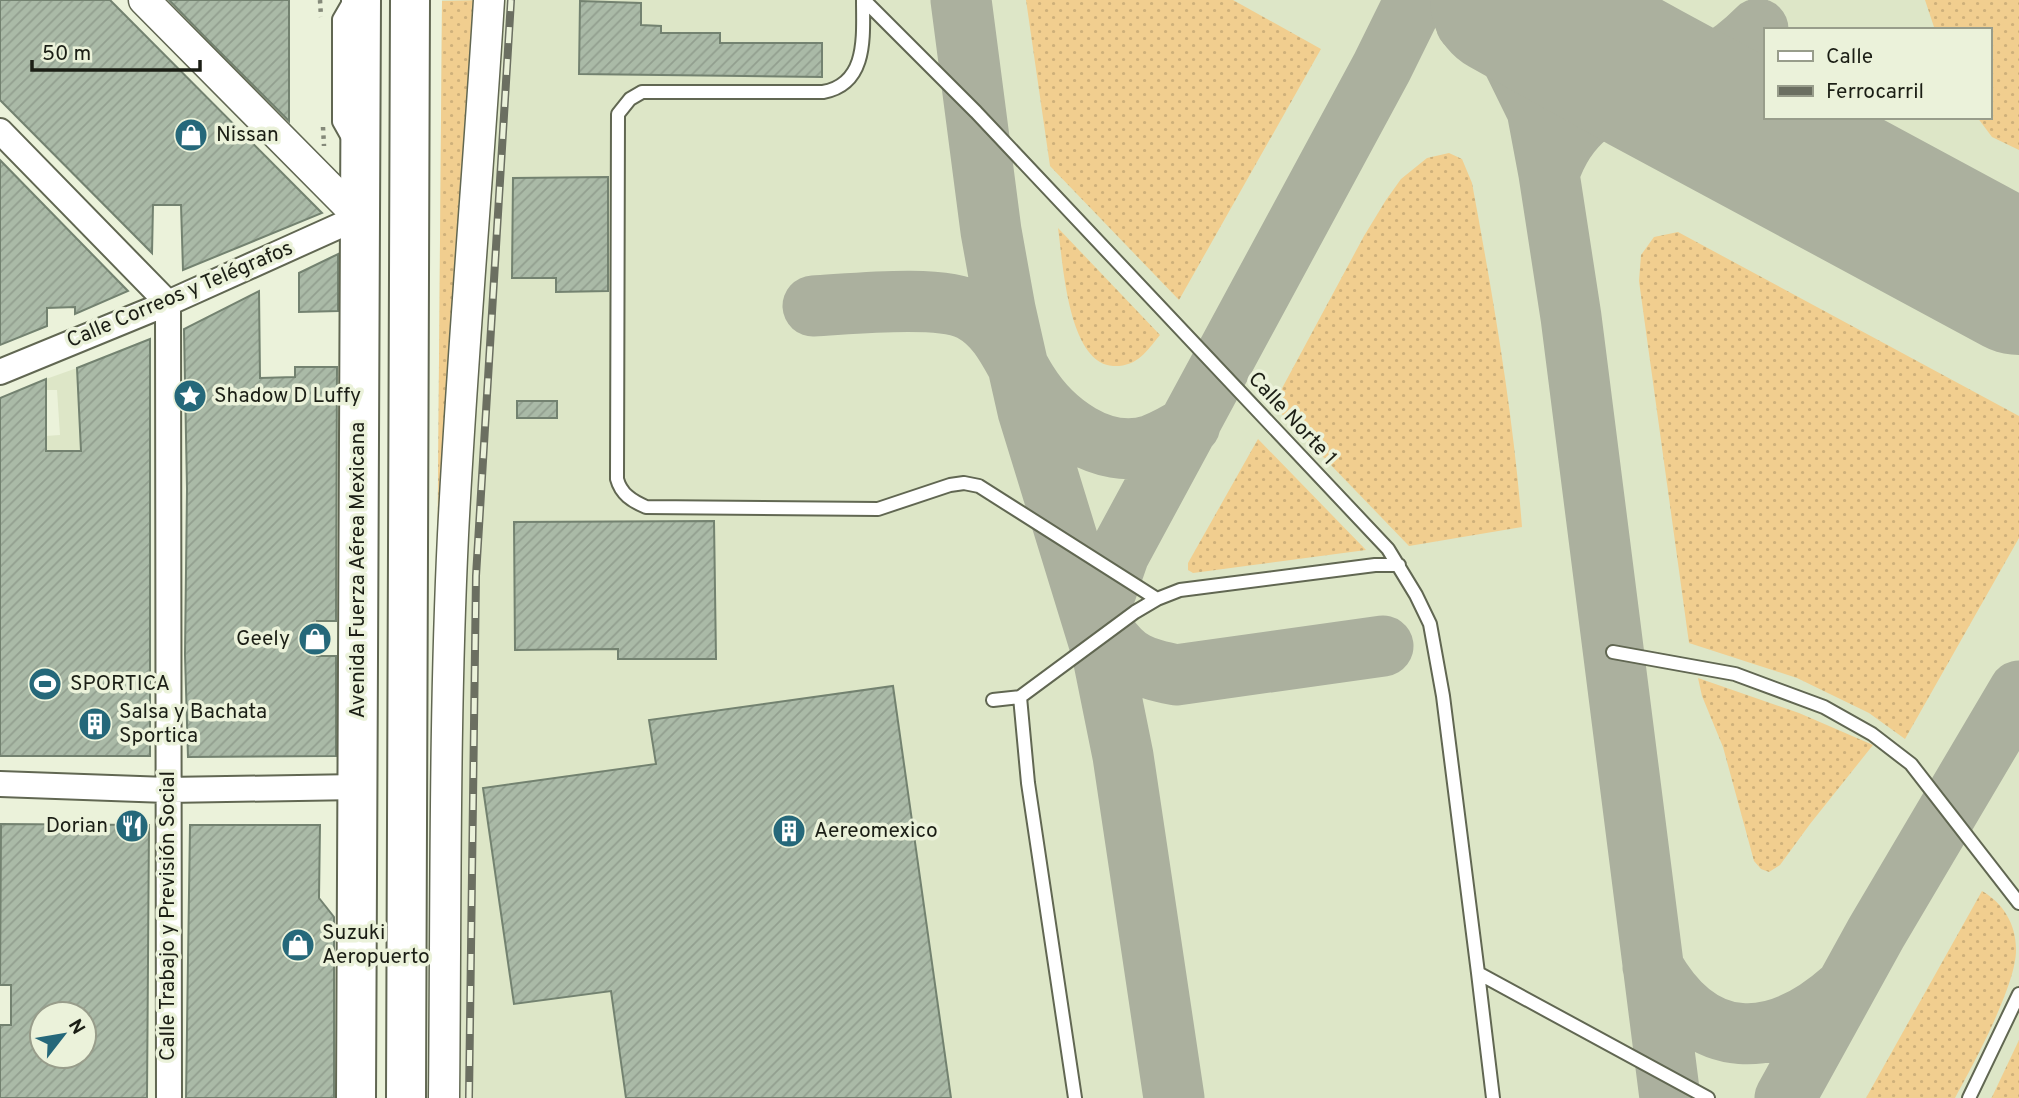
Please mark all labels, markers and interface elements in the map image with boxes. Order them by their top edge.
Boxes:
scale bar [32,28,200,72]
legend [1764,28,1991,119]
text: 50 m [42,41,91,68]
text: Calle [1826,44,1873,71]
text: Ferrocarril [1826,79,1924,106]
shop icon: Nissan [172,116,210,154]
place label: Nissan [216,122,279,149]
street label: Calle Correos y Telégrafos [63,235,297,355]
street label: Calle Norte 1 [1242,366,1342,472]
place icon: Shadow D Luffy [171,377,209,415]
place label: Shadow D Luffy [214,383,361,410]
street label: Avenida Fuerza Aérea Mexicana [345,422,372,718]
shop icon: Geely [296,620,334,658]
place label: Geely [236,626,290,653]
sports icon: SPORTICA [26,665,64,703]
place label: SPORTICA [70,671,170,698]
place label: Salsa y Bachata Sportica [119,699,267,750]
building icon: Salsa y Bachata Sportica [76,705,114,743]
street label: Calle Trabajo y Previsión Social [155,771,182,1061]
restaurant icon: Dorian [113,807,151,845]
building icon: Aereomexico [770,812,808,850]
place label: Dorian [46,813,108,840]
place label: Aereomexico [814,818,938,845]
place label: Suzuki Aeropuerto [322,920,430,971]
shop icon: Suzuki Aeropuerto [279,926,317,964]
north arrow [28,1000,98,1070]
text: N [62,1015,90,1039]

